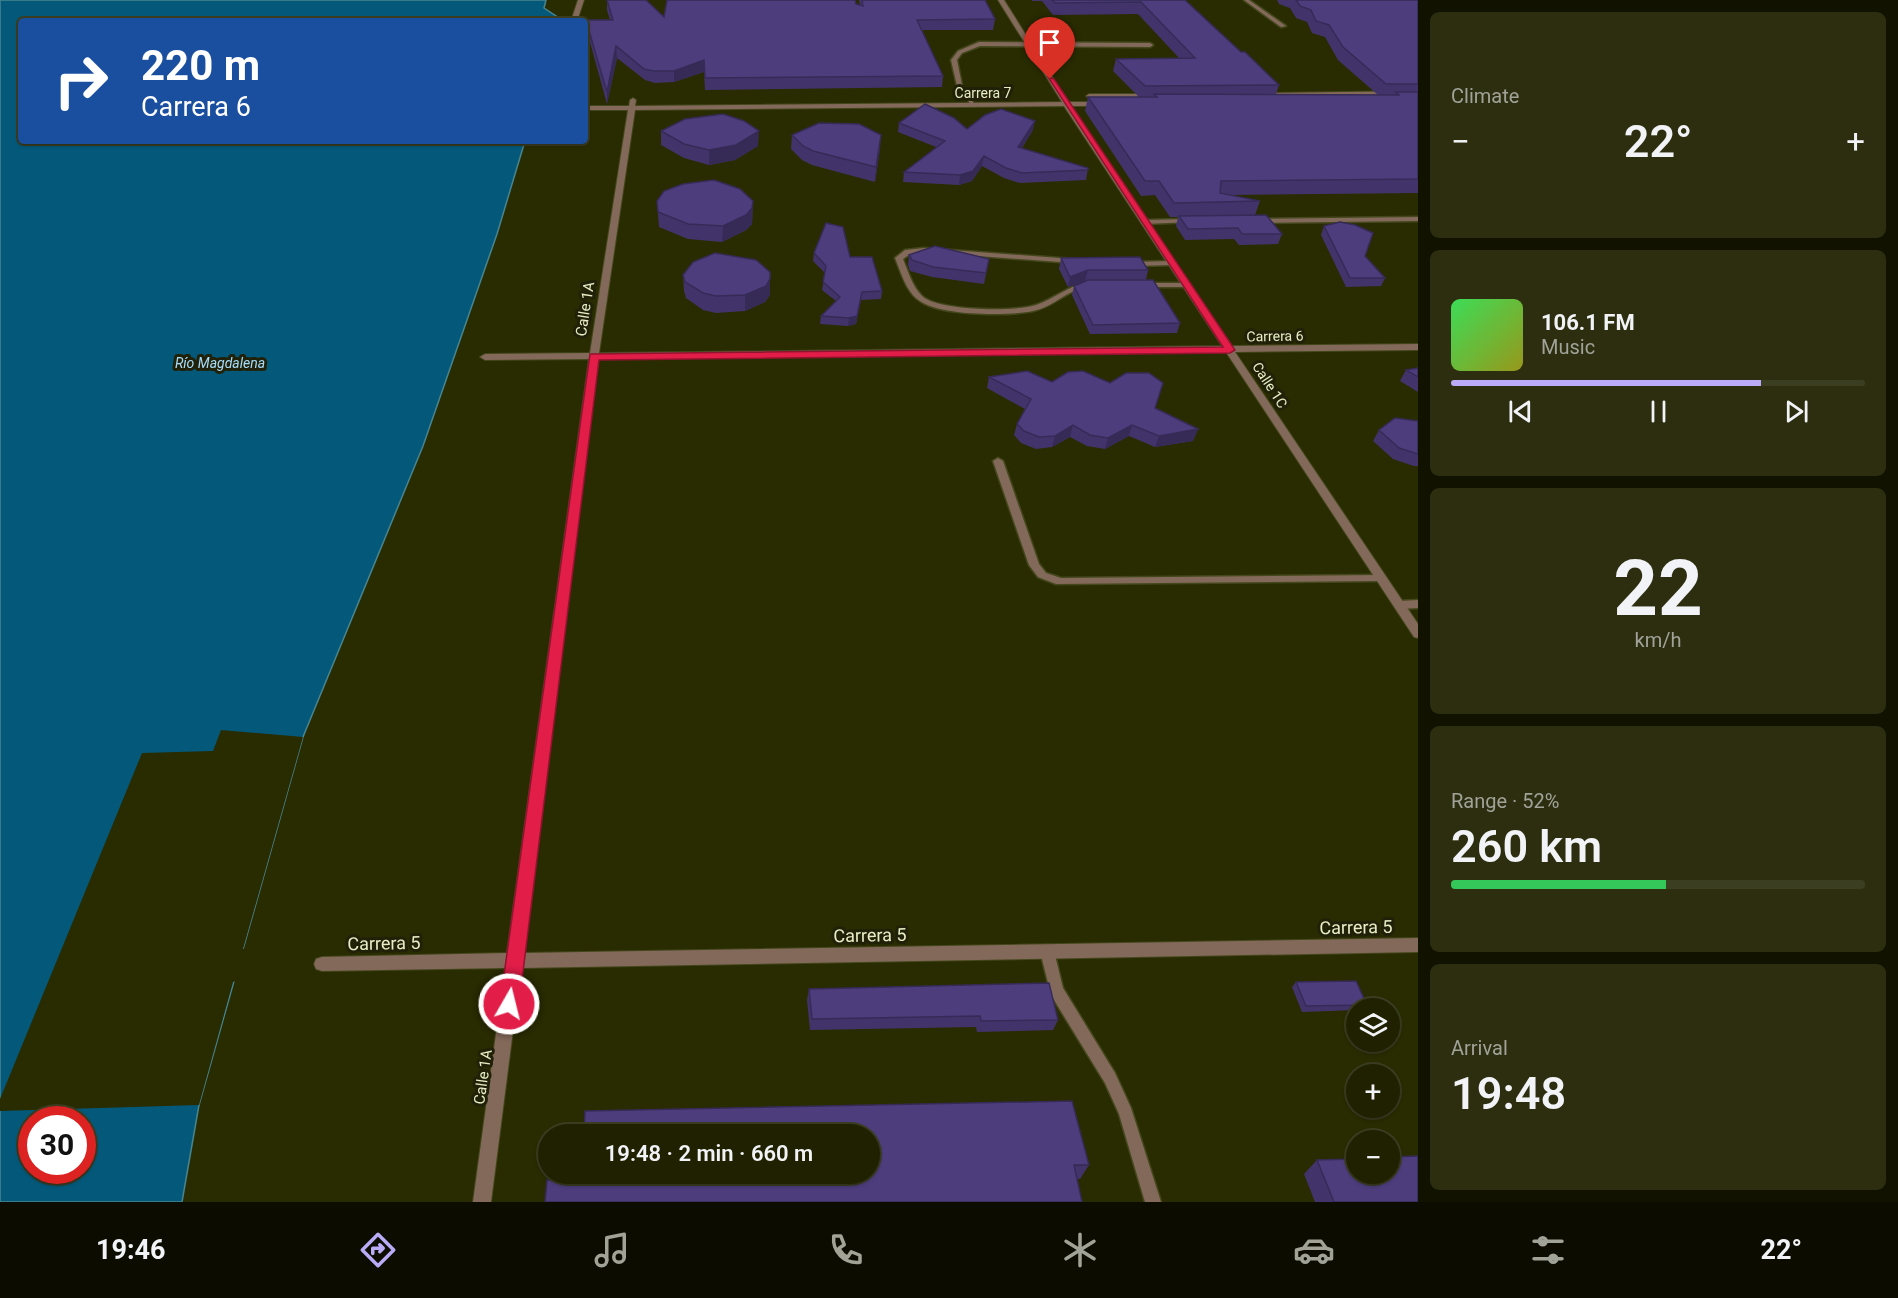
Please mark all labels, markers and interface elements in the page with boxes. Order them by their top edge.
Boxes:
pin [1024,17,1075,79]
icon: arrive [1033,26,1066,59]
text: 220 m [141,41,260,90]
icon: right [42,42,120,120]
text: Climate [1451,84,1519,108]
street label: Carrera 7 [955,85,1012,101]
text: Carrera 6 [141,91,251,123]
text: 22° [1624,115,1692,168]
text: − [1451,122,1470,161]
text: + [1846,122,1865,161]
street label: Calle 1A [572,280,598,338]
text: 106.1 FM [1541,310,1635,335]
street label: Carrera 6 [1246,328,1304,344]
text: Music [1541,335,1595,359]
water label: Río Magdalena [175,355,265,371]
street label: Calle 1C [1249,359,1291,411]
icon: previous [1504,395,1537,428]
icon: pause [1642,395,1675,428]
icon: next [1780,395,1813,428]
text: 22 [1613,543,1703,634]
text: km/h [1635,628,1681,652]
text: Range · 52% [1451,789,1559,813]
text: 260 km [1451,820,1602,873]
street label: Carrera 5 [1319,916,1393,938]
street label: Carrera 5 [833,924,907,946]
street label: Carrera 5 [347,932,421,954]
position arrow [477,972,541,1036]
map controls [1346,998,1400,1184]
button: layers [1346,998,1400,1052]
text: Arrival [1451,1036,1508,1060]
street label: Calle 1A [470,1048,496,1106]
button: + [1346,1064,1400,1118]
text: 19:48 [1451,1067,1566,1120]
speed limit sign: 30 [18,1106,96,1184]
button: − [1346,1130,1400,1184]
text: 19:48 · 2 min · 660 m [605,1141,813,1166]
icon: directions [357,1229,399,1271]
icon: music [591,1229,633,1271]
icon: phone [825,1229,867,1271]
icon: climate [1059,1229,1101,1271]
icon: car [1293,1229,1335,1271]
icon: filters [1527,1229,1569,1271]
text: 19:46 [96,1234,166,1266]
text: 22° [1761,1234,1802,1266]

